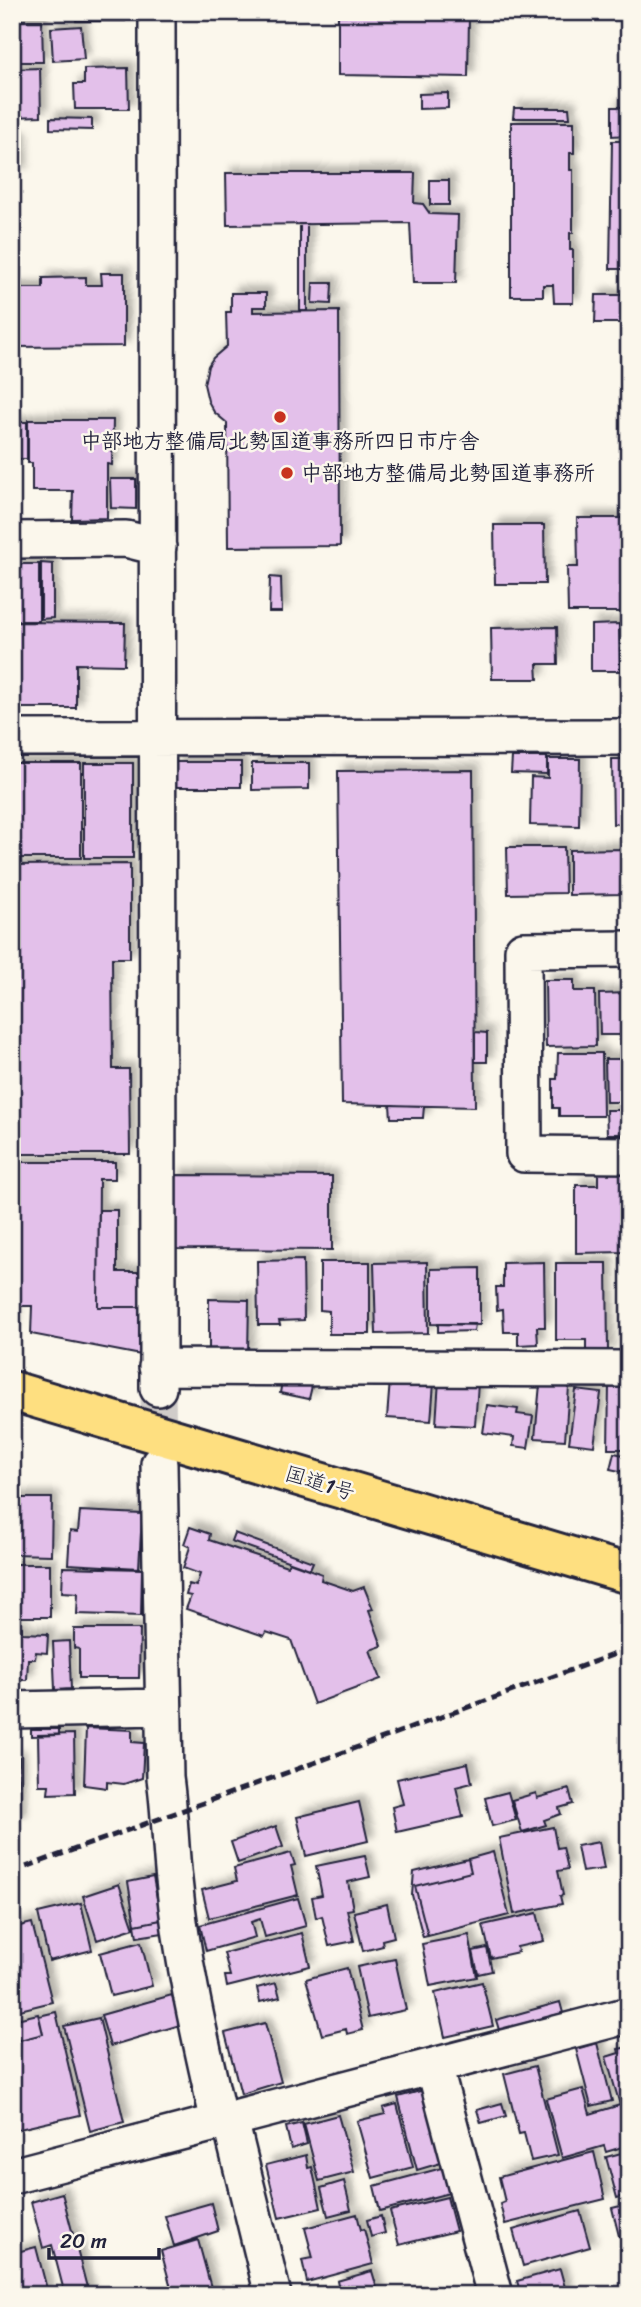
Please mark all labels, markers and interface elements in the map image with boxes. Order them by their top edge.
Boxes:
marker: 中部地方整備局北勢国道事務所四日市庁舎 [272,409,288,425]
place label: 中部地方整備局北勢国道事務所四日市庁舎 [81,422,480,460]
place label: 中部地方整備局北勢国道事務所 [301,454,595,492]
marker: 中部地方整備局北勢国道事務所 [279,465,295,481]
street label: 国道1号 [280,1454,360,1512]
scale bar [49,2216,159,2260]
text: 20 m [60,2222,107,2260]

